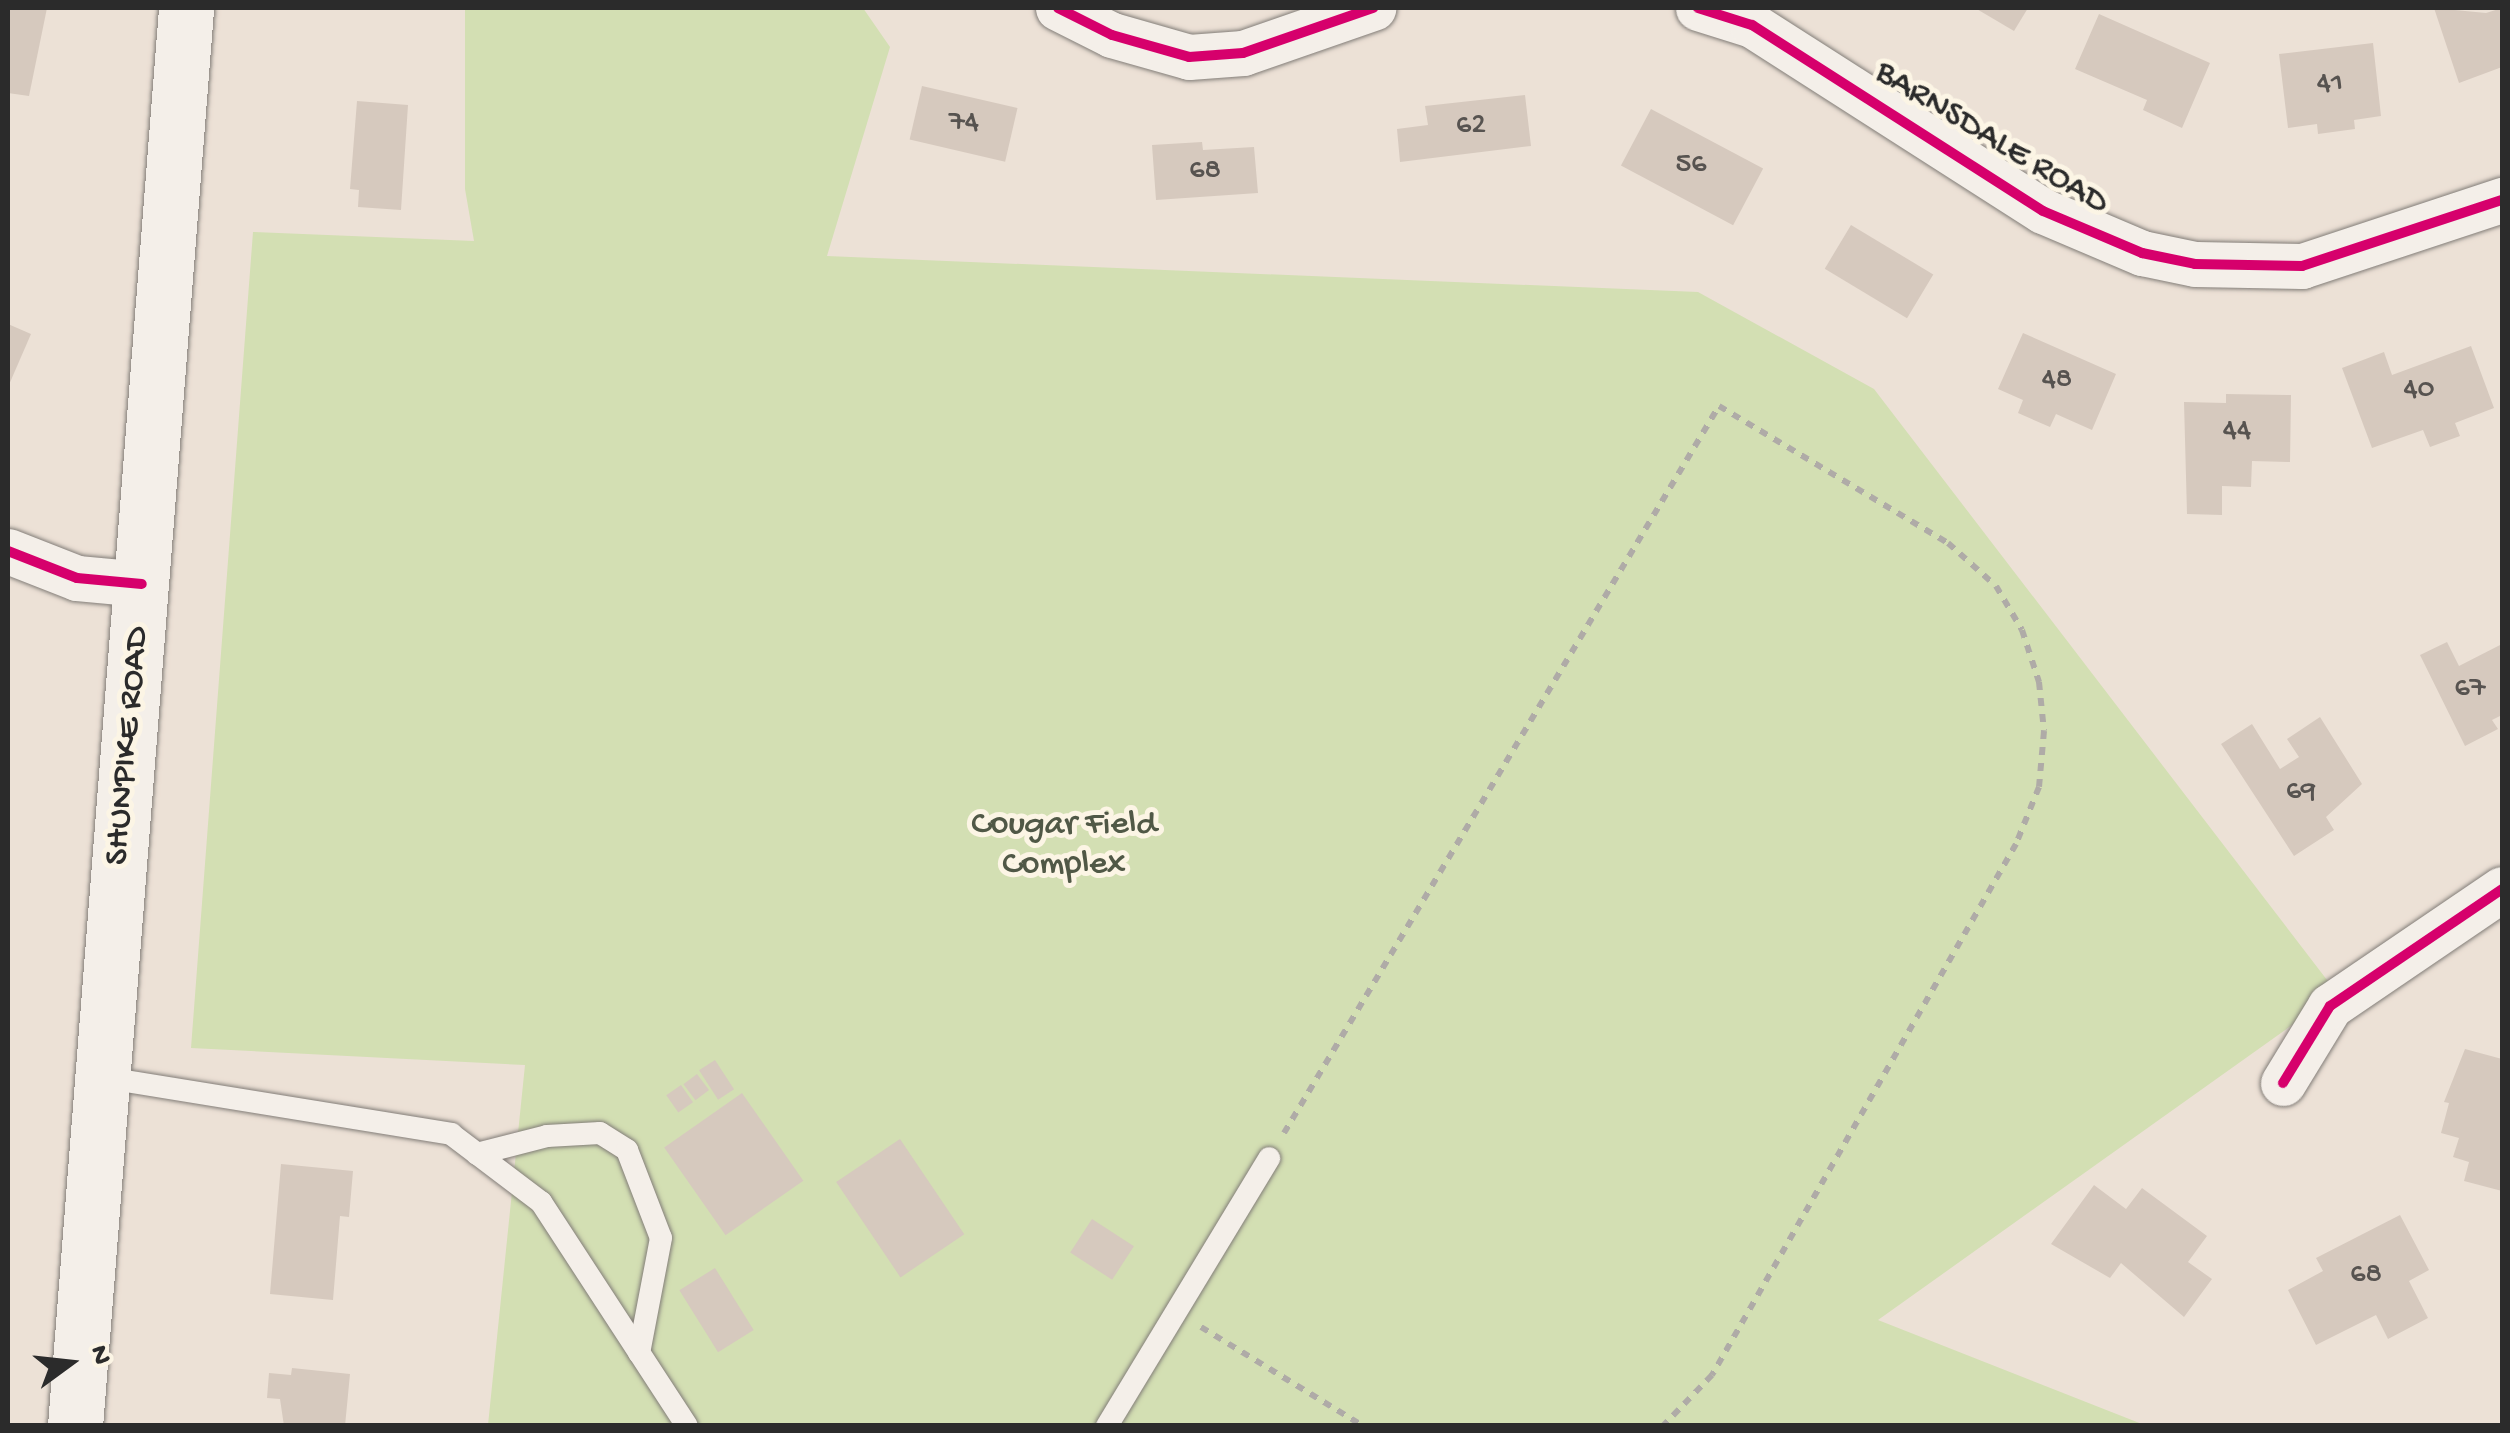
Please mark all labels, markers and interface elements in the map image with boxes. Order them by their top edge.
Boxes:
street label: BARNSDALE ROAD [1867,53,2115,225]
house number: 41 [2317,67,2343,103]
house number: 74 [949,106,979,142]
house number: 62 [1456,109,1486,145]
house number: 56 [1676,148,1706,184]
house number: 68 [1189,154,1221,190]
house number: 48 [2042,363,2072,399]
house number: 40 [2403,373,2435,409]
house number: 44 [2223,414,2251,450]
street label: SHUNPIKE ROAD [98,625,160,867]
house number: 67 [2455,672,2485,708]
house number: 69 [2286,775,2316,811]
park label: Cougar Field Complex [971,805,1157,887]
house number: 68 [2350,1258,2382,1294]
north arrow [20,1313,120,1413]
text: N [81,1342,118,1368]

